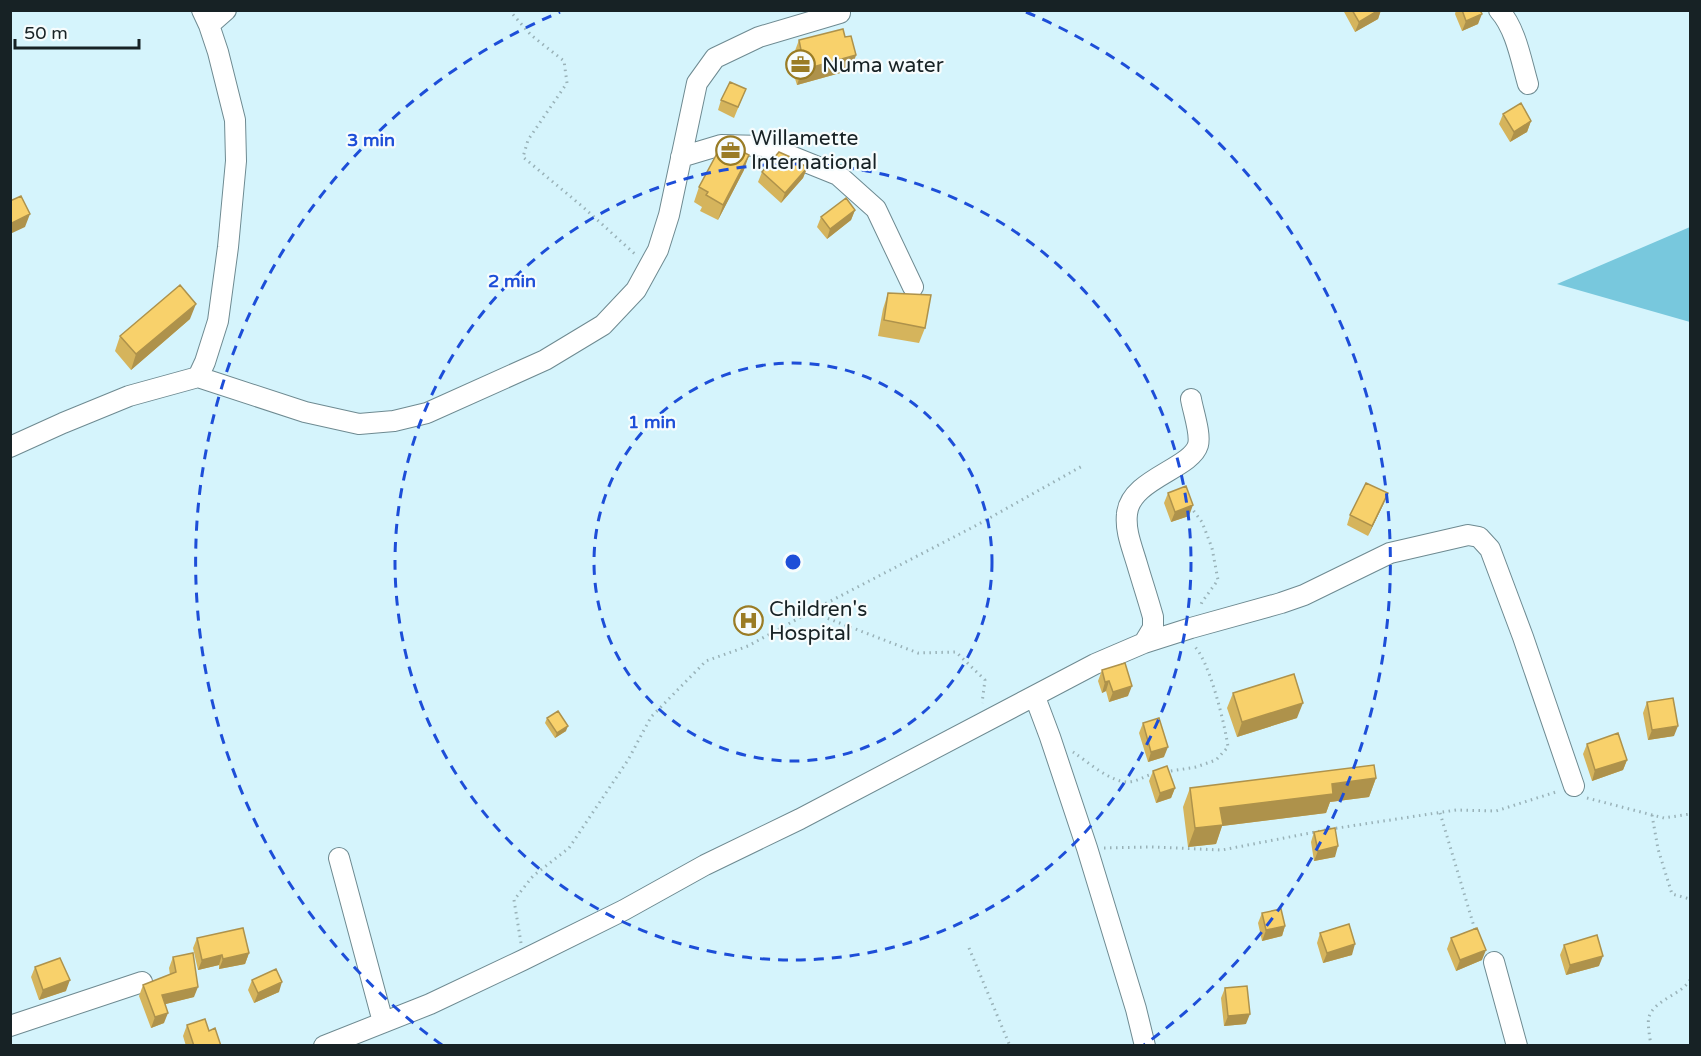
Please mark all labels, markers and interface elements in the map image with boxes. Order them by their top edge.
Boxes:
scale bar [15,12,140,50]
text: 50 m [24,22,68,44]
office icon: Numa water [785,49,817,81]
place label: Numa water [822,53,944,78]
place label: Willamette International [751,126,877,175]
text: 3 min [347,129,395,151]
office icon: Willamette International [714,134,746,166]
text: 2 min [488,270,536,292]
text: 1 min [628,411,676,433]
centre of rings [783,552,803,572]
place label: Children's Hospital [769,597,867,646]
hospital icon: Children's Hospital [732,605,764,637]

